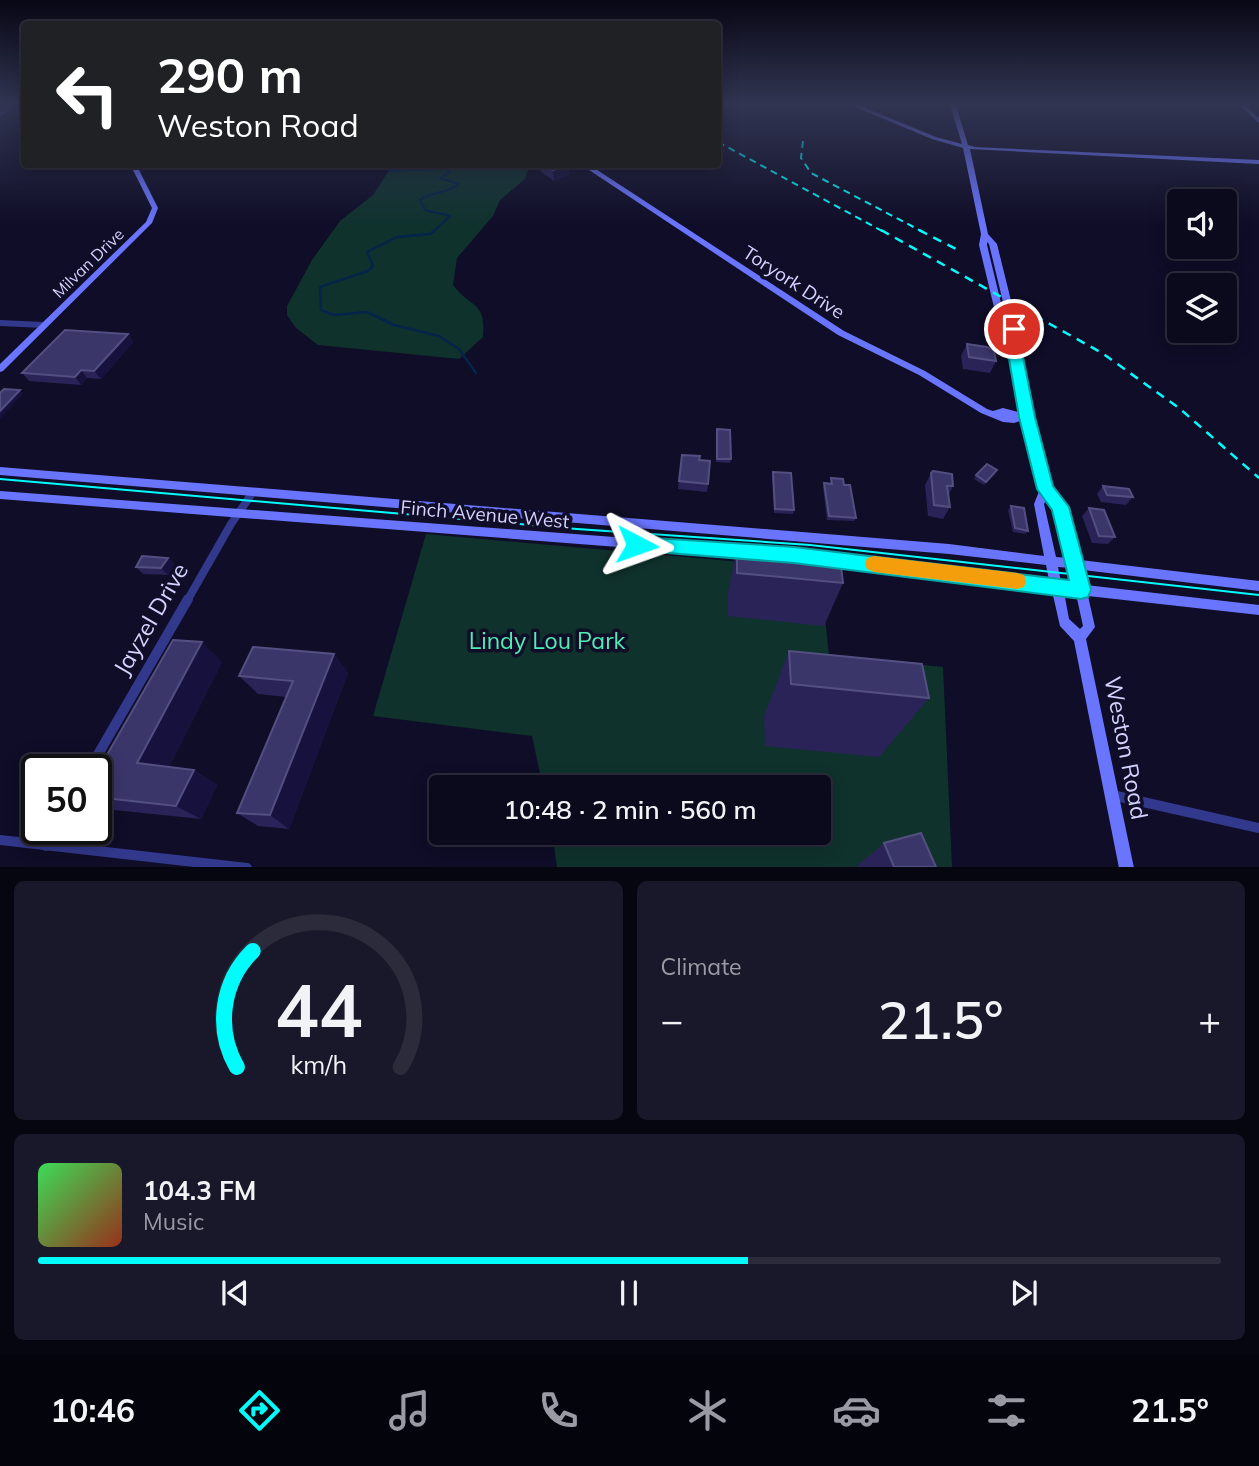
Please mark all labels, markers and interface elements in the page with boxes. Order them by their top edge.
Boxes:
text: 290 m [157,44,303,105]
icon: left [42,49,133,140]
text: Weston Road [157,105,359,145]
map controls [1167,189,1237,343]
button: sound [1167,189,1237,259]
street label: Milvan Drive [48,224,128,302]
street label: Toryork Drive [739,240,849,324]
button: layers [1167,273,1237,343]
pin [984,299,1044,359]
icon: arrive [995,310,1033,348]
street label: Finch Avenue West [400,495,571,533]
position arrow [600,508,674,582]
street label: Jayzel Drive [107,558,194,680]
park label: Lindy Lou Park [469,626,627,655]
street label: Weston Road [1098,674,1155,822]
speed limit sign: 50 [21,754,112,845]
text: 10:48 · 2 min · 560 m [503,793,757,826]
text: Climate [661,952,742,981]
text: 44 [275,964,362,1055]
text: 21.5° [878,987,1003,1052]
text: − [661,996,683,1044]
text: + [1198,996,1221,1044]
text: km/h [290,1048,347,1079]
text: 104.3 FM [143,1174,256,1207]
text: Music [143,1207,204,1236]
icon: previous [216,1274,254,1312]
icon: pause [610,1274,648,1312]
icon: next [1005,1274,1043,1312]
icon: directions [235,1386,284,1435]
icon: music [385,1386,434,1435]
icon: phone [534,1386,583,1435]
icon: climate [683,1386,732,1435]
icon: car [832,1386,881,1435]
icon: filters [982,1386,1031,1435]
text: 10:46 [50,1390,135,1430]
text: 21.5° [1131,1390,1209,1430]

